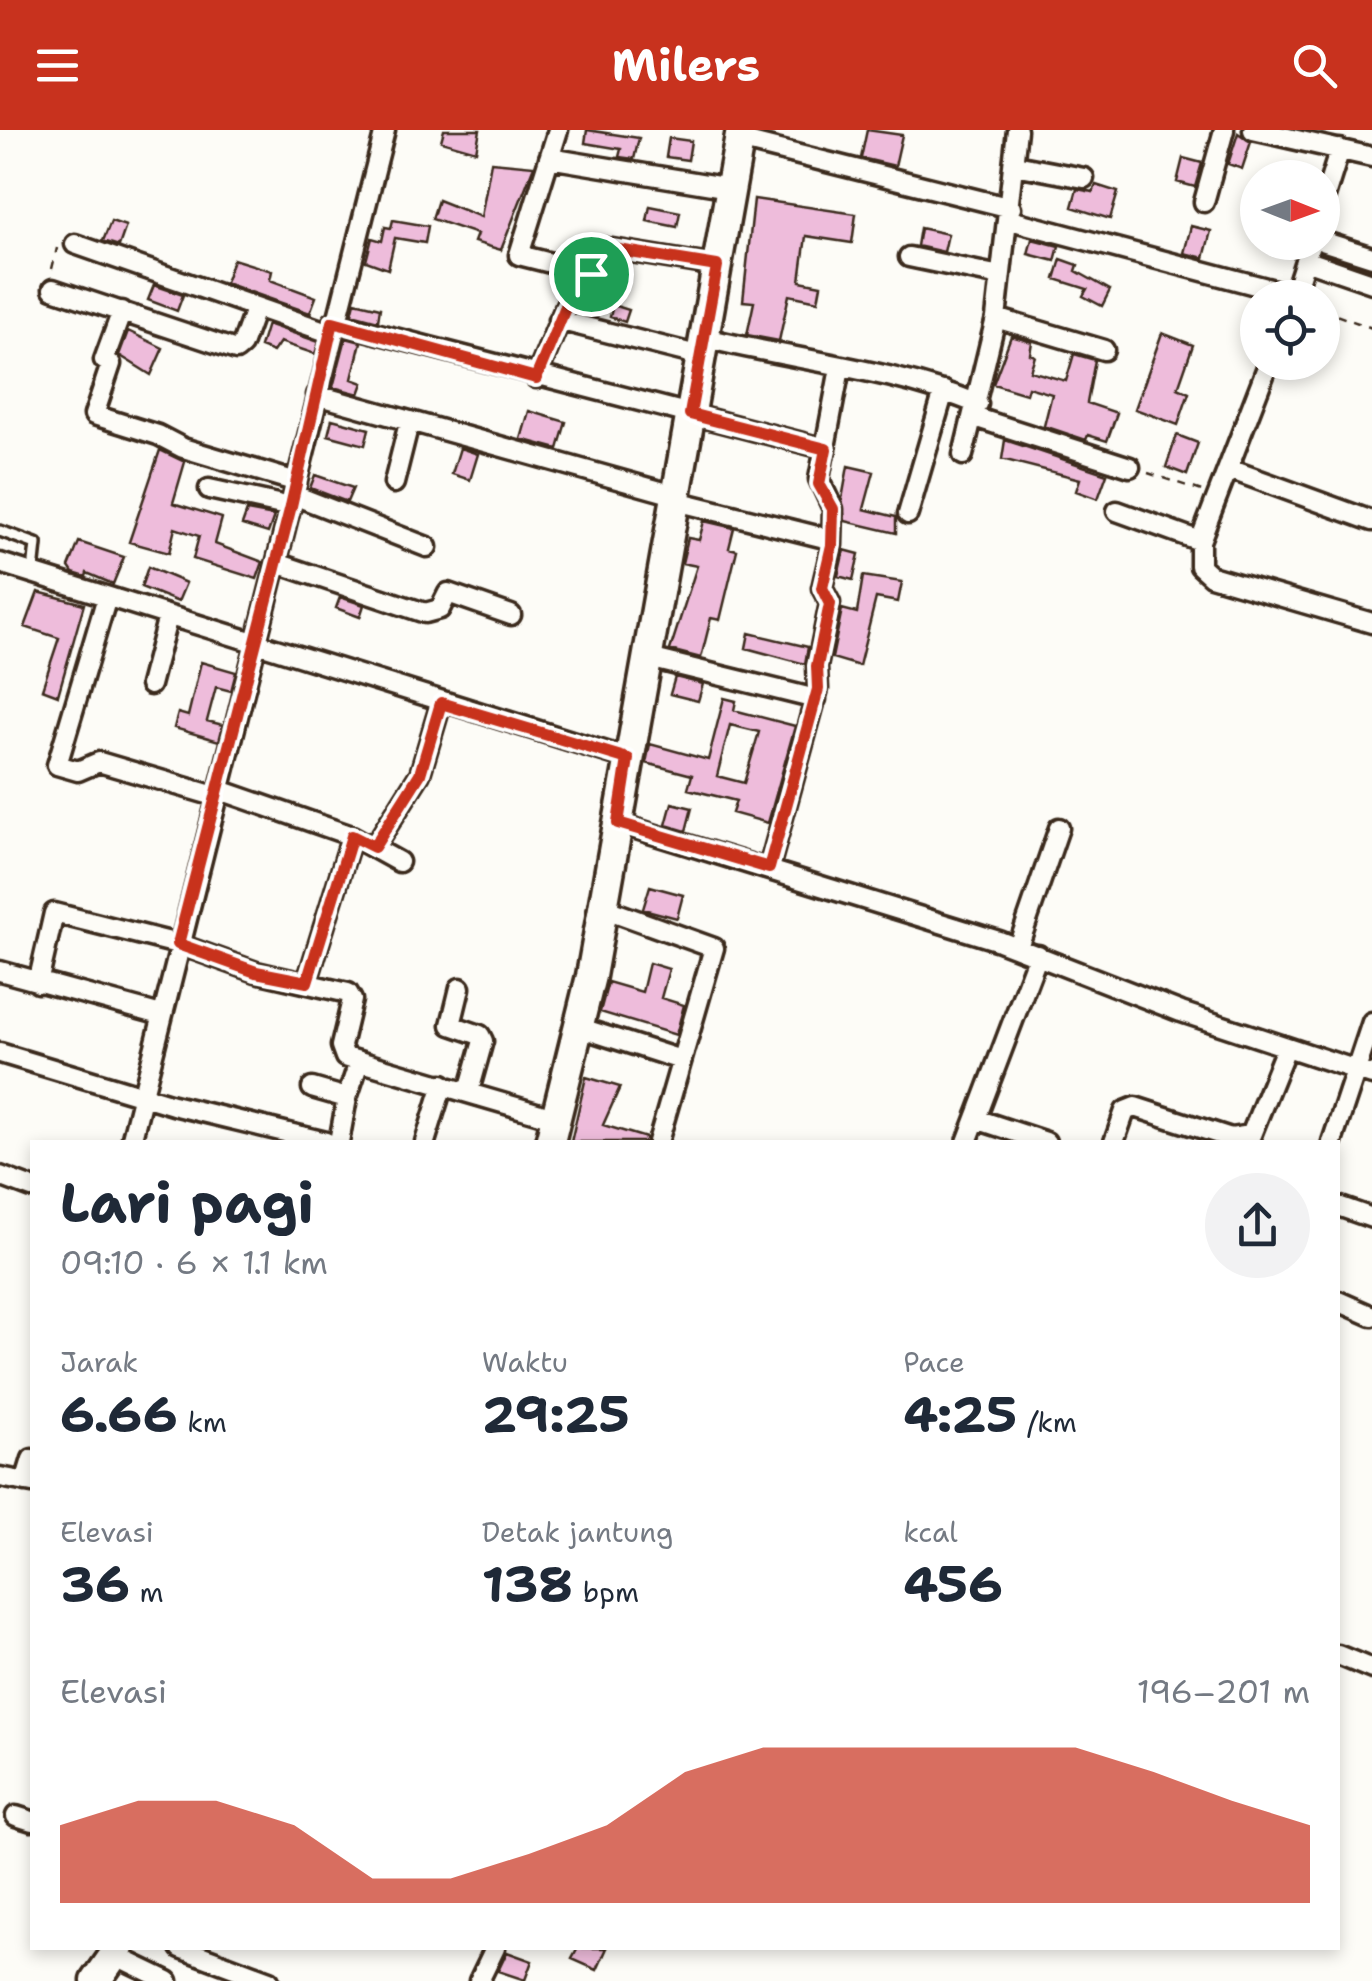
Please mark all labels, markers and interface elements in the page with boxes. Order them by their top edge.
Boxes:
text: Milers [612,35,760,95]
icon: menu [30,38,85,93]
icon: search [1287,38,1342,93]
north arrow [1240,160,1340,260]
map controls [1240,160,1340,380]
pin [549,232,634,317]
icon: arrive [564,247,619,302]
button: locate [1240,280,1340,380]
text: Lari pagi [60,1166,314,1240]
button: share [1205,1173,1310,1278]
text: 09:10 · 6 × 1.1 km [60,1241,328,1284]
text: Jarak [60,1343,138,1381]
text: Waktu [482,1343,568,1381]
text: Pace [903,1343,965,1381]
text: 6.66 [60,1381,178,1448]
text: 29:25 [482,1381,630,1448]
text: 4:25 [903,1381,1017,1448]
text: km [178,1403,227,1441]
text: /km [1017,1403,1077,1441]
text: Elevasi [60,1513,154,1551]
text: Detak jantung [482,1513,673,1551]
text: kcal [903,1513,958,1551]
text: 36 [60,1551,130,1618]
text: 138 [482,1551,573,1618]
text: 456 [903,1551,1003,1618]
text: m [130,1573,164,1611]
text: bpm [573,1573,639,1611]
text: Elevasi [60,1670,167,1713]
text: 196–201 m [1137,1670,1310,1713]

